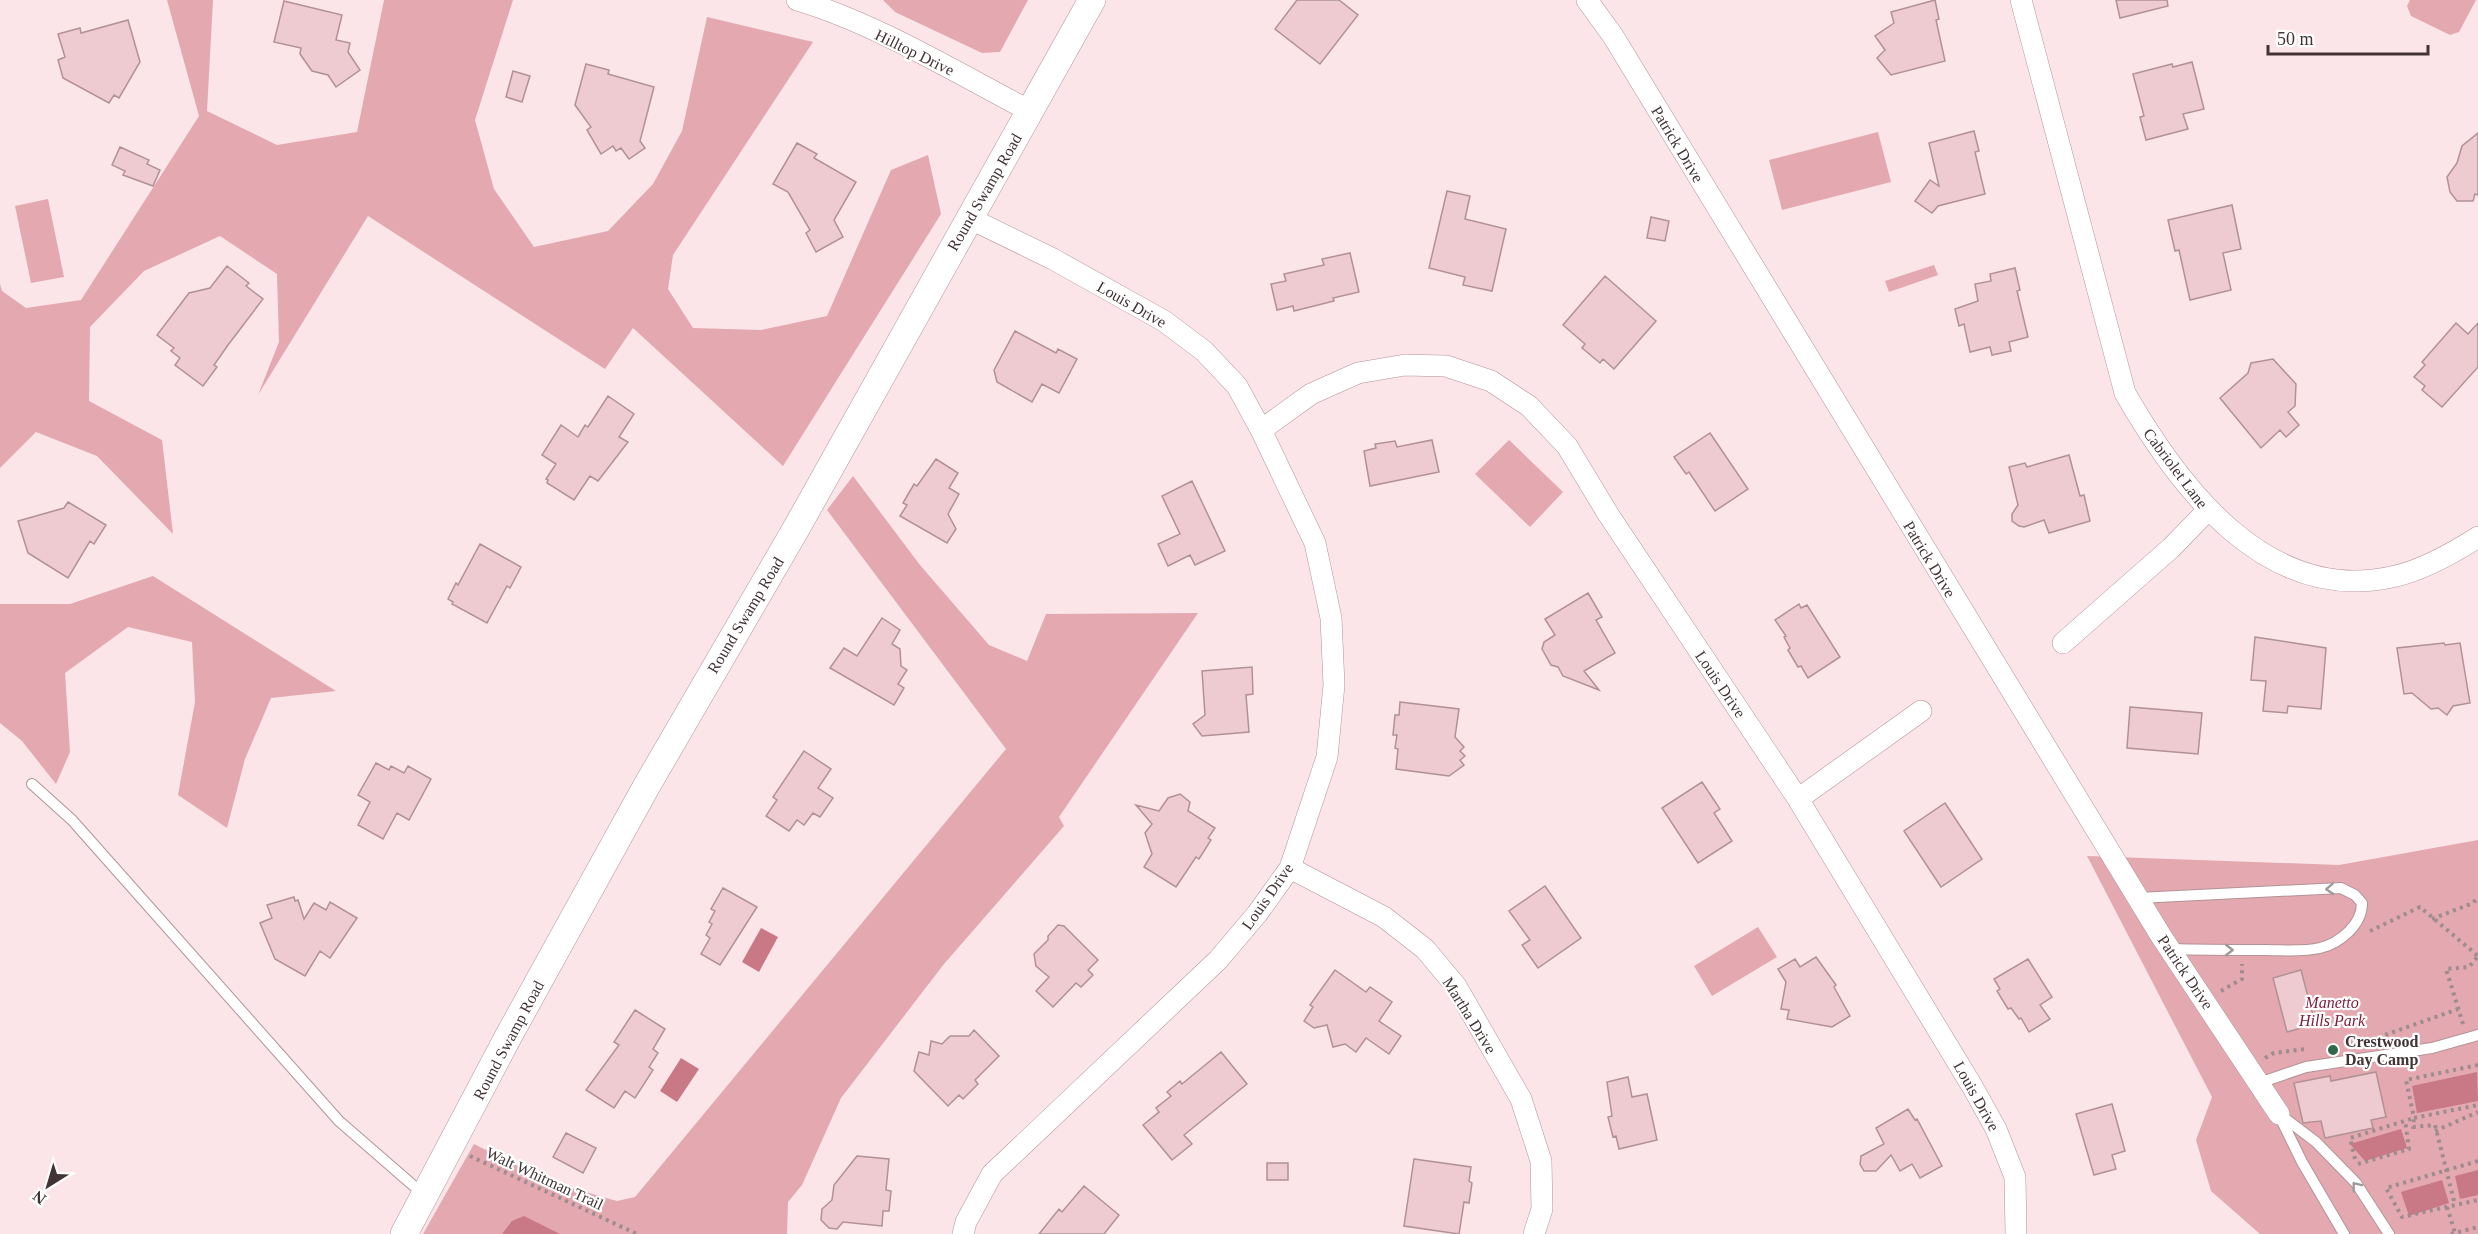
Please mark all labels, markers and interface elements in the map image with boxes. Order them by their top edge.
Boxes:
scale bar [2268,18,2428,56]
street label: Hilltop Drive [872,26,957,80]
text: 50 m [2277,29,2314,49]
street label: Patrick Drive [1648,103,1707,185]
street label: Round Swamp Road [944,131,1026,254]
street label: Louis Drive [1094,278,1169,331]
street label: Cabriolet Lane [2140,425,2211,512]
street label: Patrick Drive [1900,518,1959,600]
street label: Round Swamp Road [704,554,788,677]
street label: Louis Drive [1692,648,1749,721]
street label: Louis Drive [1238,860,1296,933]
one-way arrow [2325,882,2334,895]
street label: Patrick Drive [2155,932,2217,1013]
one-way arrow [2225,944,2234,956]
street label: Martha Drive [1439,974,1500,1057]
street label: Round Swamp Road [470,978,548,1103]
park label: Manetto Hills Park [2298,994,2366,1029]
place label: Crestwood Day Camp [2345,1033,2419,1069]
marker: Crestwood Day Camp [2326,1043,2340,1057]
street label: Louis Drive [1950,1059,2003,1134]
street label: Walt Whitman Trail [484,1144,607,1213]
north arrow [18,1156,78,1216]
one-way arrow [2352,1181,2363,1192]
text: N [29,1187,49,1208]

